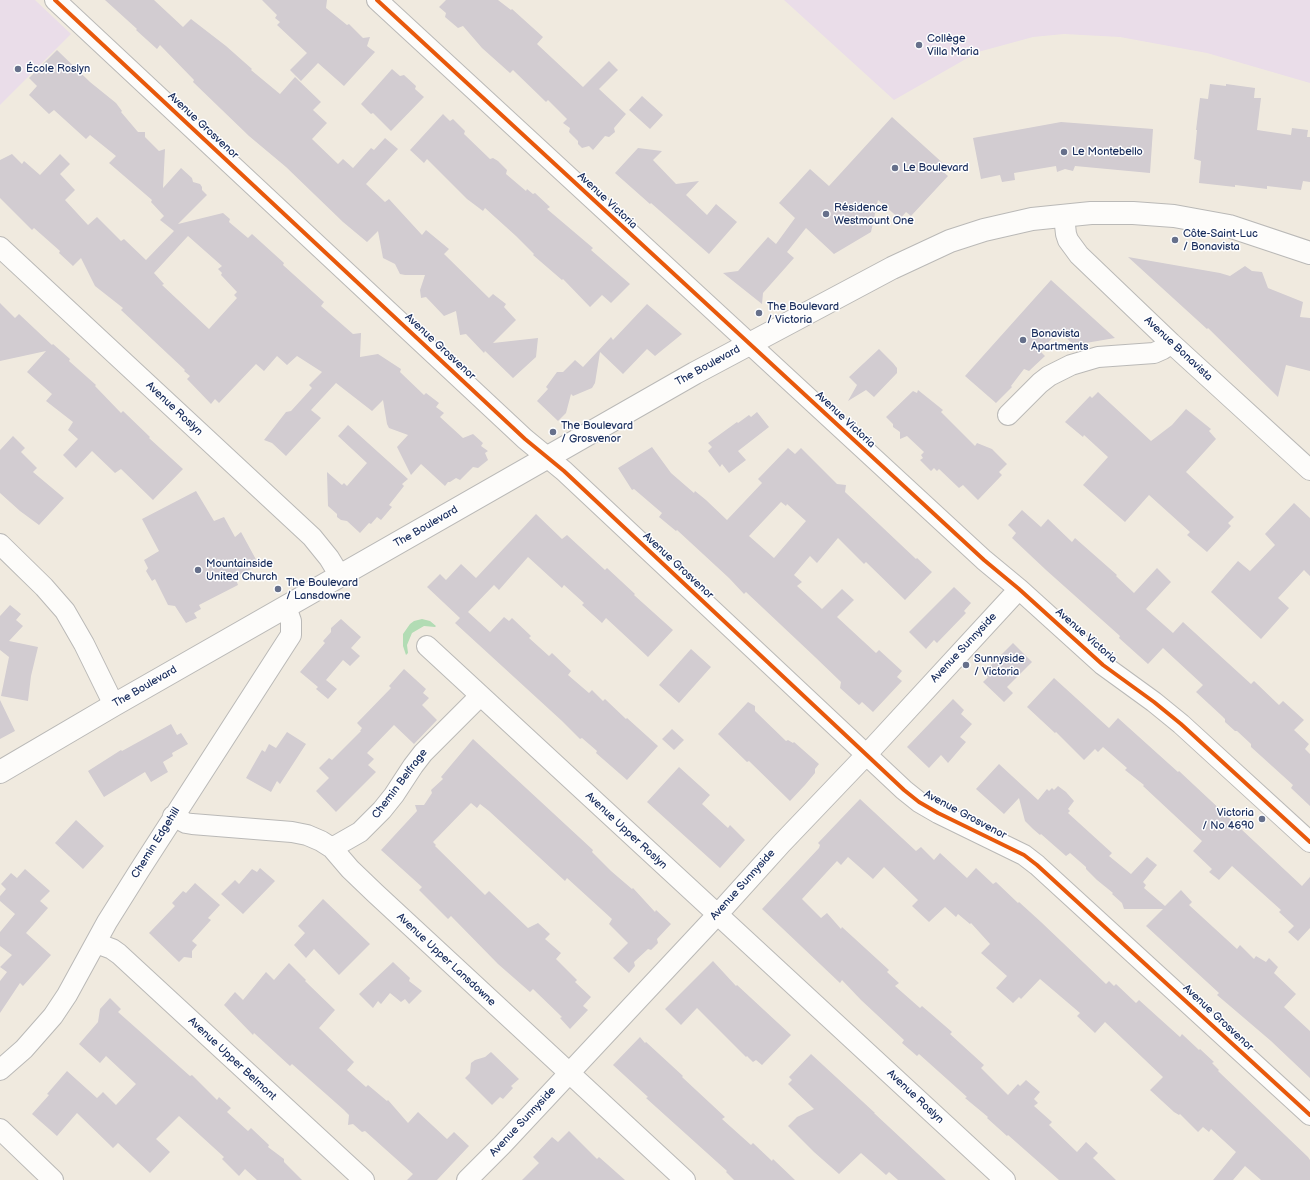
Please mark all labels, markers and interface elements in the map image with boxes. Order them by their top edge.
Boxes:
place label: Collège Villa Maria [927,32,979,58]
marker: Collège Villa Maria [914,40,924,50]
place label: École Roslyn [26,62,90,76]
marker: École Roslyn [13,64,23,74]
street label: Avenue Grosvenor [165,90,241,162]
place label: Le Montebello [1072,145,1143,159]
marker: Le Montebello [1059,147,1069,157]
place label: Le Boulevard [903,161,969,175]
marker: Le Boulevard [890,163,900,173]
street label: Avenue Victoria [574,170,640,232]
place label: Résidence Westmount One [834,201,914,227]
marker: Résidence Westmount One [821,209,831,219]
place label: Côte-Saint-Luc / Bonavista [1183,227,1258,253]
marker: Côte-Saint-Luc / Bonavista [1170,235,1180,245]
place label: The Boulevard / Victoria [767,300,839,326]
marker: The Boulevard / Victoria [754,308,764,318]
street label: Avenue Grosvenor [402,311,478,383]
street label: Avenue Bonavista [1141,314,1215,384]
place label: Bonavista Apartments [1031,327,1088,353]
marker: Bonavista Apartments [1018,335,1028,345]
street label: The Boulevard [673,343,743,389]
street label: Avenue Roslyn [143,379,205,439]
street label: Avenue Victoria [812,389,878,451]
place label: The Boulevard / Grosvenor [561,419,633,445]
marker: The Boulevard / Grosvenor [548,427,558,437]
street label: The Boulevard [392,503,460,551]
street label: Avenue Grosvenor [640,530,716,602]
place label: Mountainside United Church [206,557,277,583]
marker: Mountainside United Church [193,565,203,575]
place label: The Boulevard / Lansdowne [286,576,358,602]
marker: The Boulevard / Lansdowne [273,584,283,594]
street label: Avenue Victoria [1053,606,1119,666]
street label: Avenue Sunnyside [928,610,1000,686]
place label: Sunnyside / Victoria [974,652,1025,678]
marker: Sunnyside / Victoria [961,660,971,670]
street label: The Boulevard [111,663,179,711]
street label: Chemin Belfrage [369,746,431,822]
street label: Avenue Grosvenor [921,788,1009,842]
street label: Avenue Upper Roslyn [582,790,670,872]
street label: Chemin Edgehill [129,805,183,881]
place label: Victoria / No 4690 [1202,806,1254,832]
marker: Victoria / No 4690 [1257,814,1267,824]
street label: Avenue Sunnyside [708,847,778,923]
street label: Avenue Upper Lansdowne [394,911,498,1009]
street label: Avenue Grosvenor [1180,982,1256,1054]
street label: Avenue Upper Belmont [185,1015,279,1103]
street label: Avenue Roslyn [884,1067,946,1127]
street label: Avenue Sunnyside [487,1084,559,1160]

